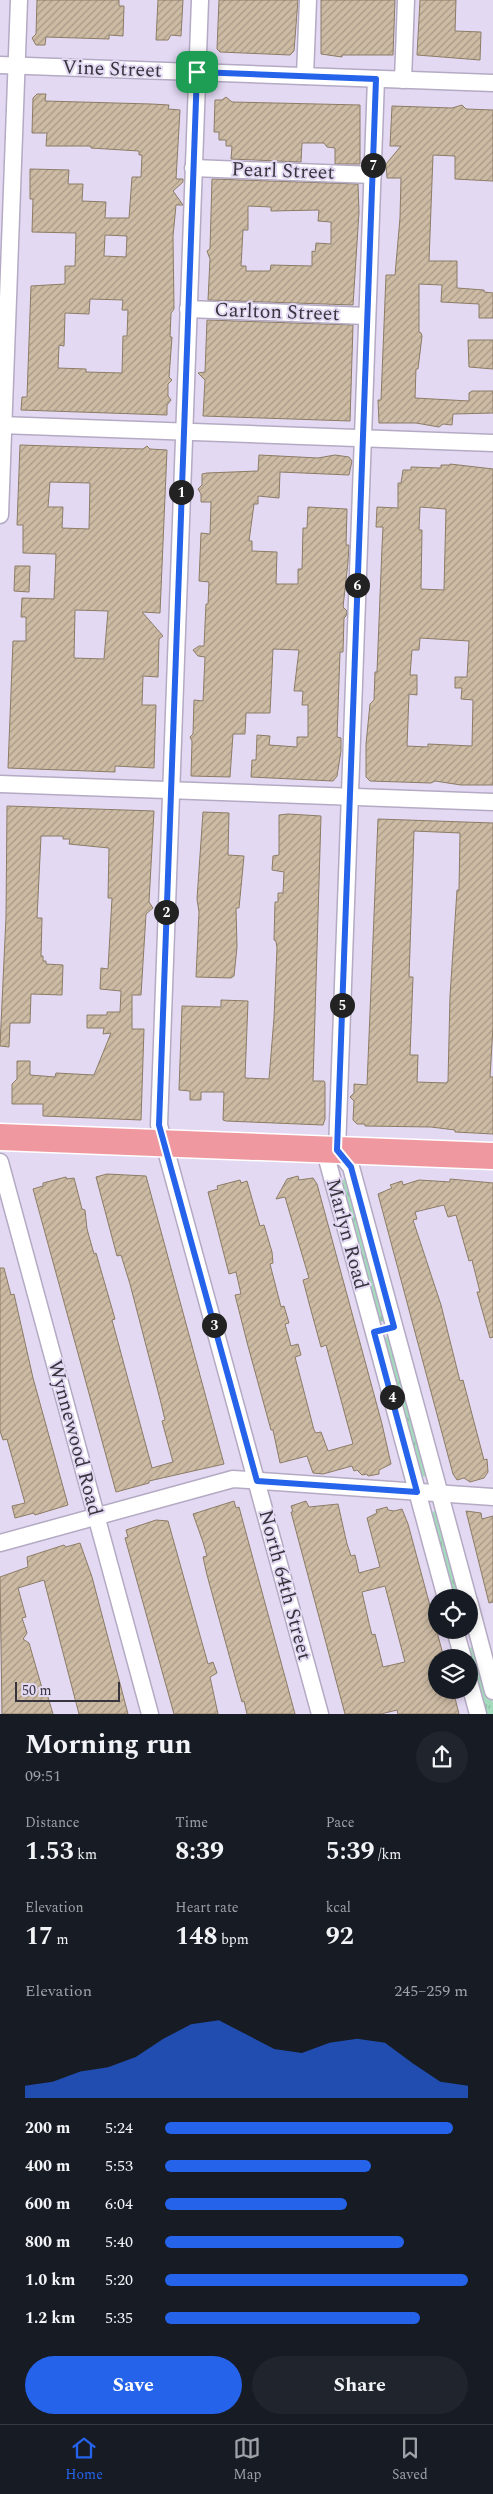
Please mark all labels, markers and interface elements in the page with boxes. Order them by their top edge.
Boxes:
pin [176,51,218,93]
street label: Vine Street [62,52,162,86]
icon: arrive [183,58,211,86]
pin: 7 [360,152,386,178]
street label: Pearl Street [231,154,335,188]
text: 7 [370,155,377,176]
street label: Carlton Street [214,295,340,329]
pin: 1 [168,480,194,504]
text: 1 [178,482,185,503]
pin: 6 [344,572,370,598]
text: 6 [354,575,361,596]
pin: 2 [154,900,178,924]
text: 2 [163,902,170,923]
pin: 5 [330,992,354,1018]
text: 5 [339,995,346,1016]
street label: Marlyn Road [318,1175,376,1293]
pin: 3 [202,1312,226,1338]
text: 3 [211,1315,218,1336]
street label: Wynnewood Road [40,1357,110,1519]
pin: 4 [380,1384,404,1410]
text: 4 [389,1387,396,1408]
street label: North 64th Street [250,1506,320,1664]
map controls [428,1589,478,1699]
button: locate [428,1589,478,1639]
button: layers [428,1649,478,1699]
scale bar [15,1679,120,1702]
text: 50 m [22,1680,52,1701]
text: Morning run [25,1723,192,1766]
button: share [416,1731,468,1783]
text: 09:51 [25,1764,61,1788]
text: Distance [25,1812,80,1833]
text: Time [175,1812,208,1833]
text: Pace [326,1812,355,1833]
text: 1.53 [25,1833,74,1871]
text: 8:39 [175,1833,224,1871]
text: 5:39 [326,1833,374,1871]
text: km [74,1844,97,1865]
text: /km [374,1844,401,1865]
text: Elevation [25,1897,84,1918]
text: Heart rate [175,1897,239,1918]
text: kcal [326,1897,351,1918]
text: 17 [25,1918,53,1956]
text: 148 [175,1918,217,1956]
text: 92 [326,1918,354,1956]
text: m [53,1929,69,1950]
text: bpm [217,1929,249,1950]
text: Elevation [25,1979,92,2003]
text: 245–259 m [394,1979,468,2003]
text: 200 m [25,2116,70,2140]
text: 5:24 [105,2116,133,2140]
text: 400 m [25,2154,70,2178]
text: 5:53 [105,2154,133,2178]
text: 600 m [25,2192,70,2216]
text: 6:04 [105,2192,133,2216]
text: 800 m [25,2230,70,2254]
text: 5:40 [105,2230,133,2254]
text: 1.0 km [25,2268,75,2292]
text: 5:20 [105,2268,133,2292]
text: 1.2 km [25,2306,75,2330]
text: 5:35 [105,2306,133,2330]
button: Save [25,2356,242,2414]
button: Share [252,2356,468,2414]
tab: Home [65,2434,103,2485]
tab: Map [233,2434,262,2485]
tab: Saved [392,2434,428,2485]

